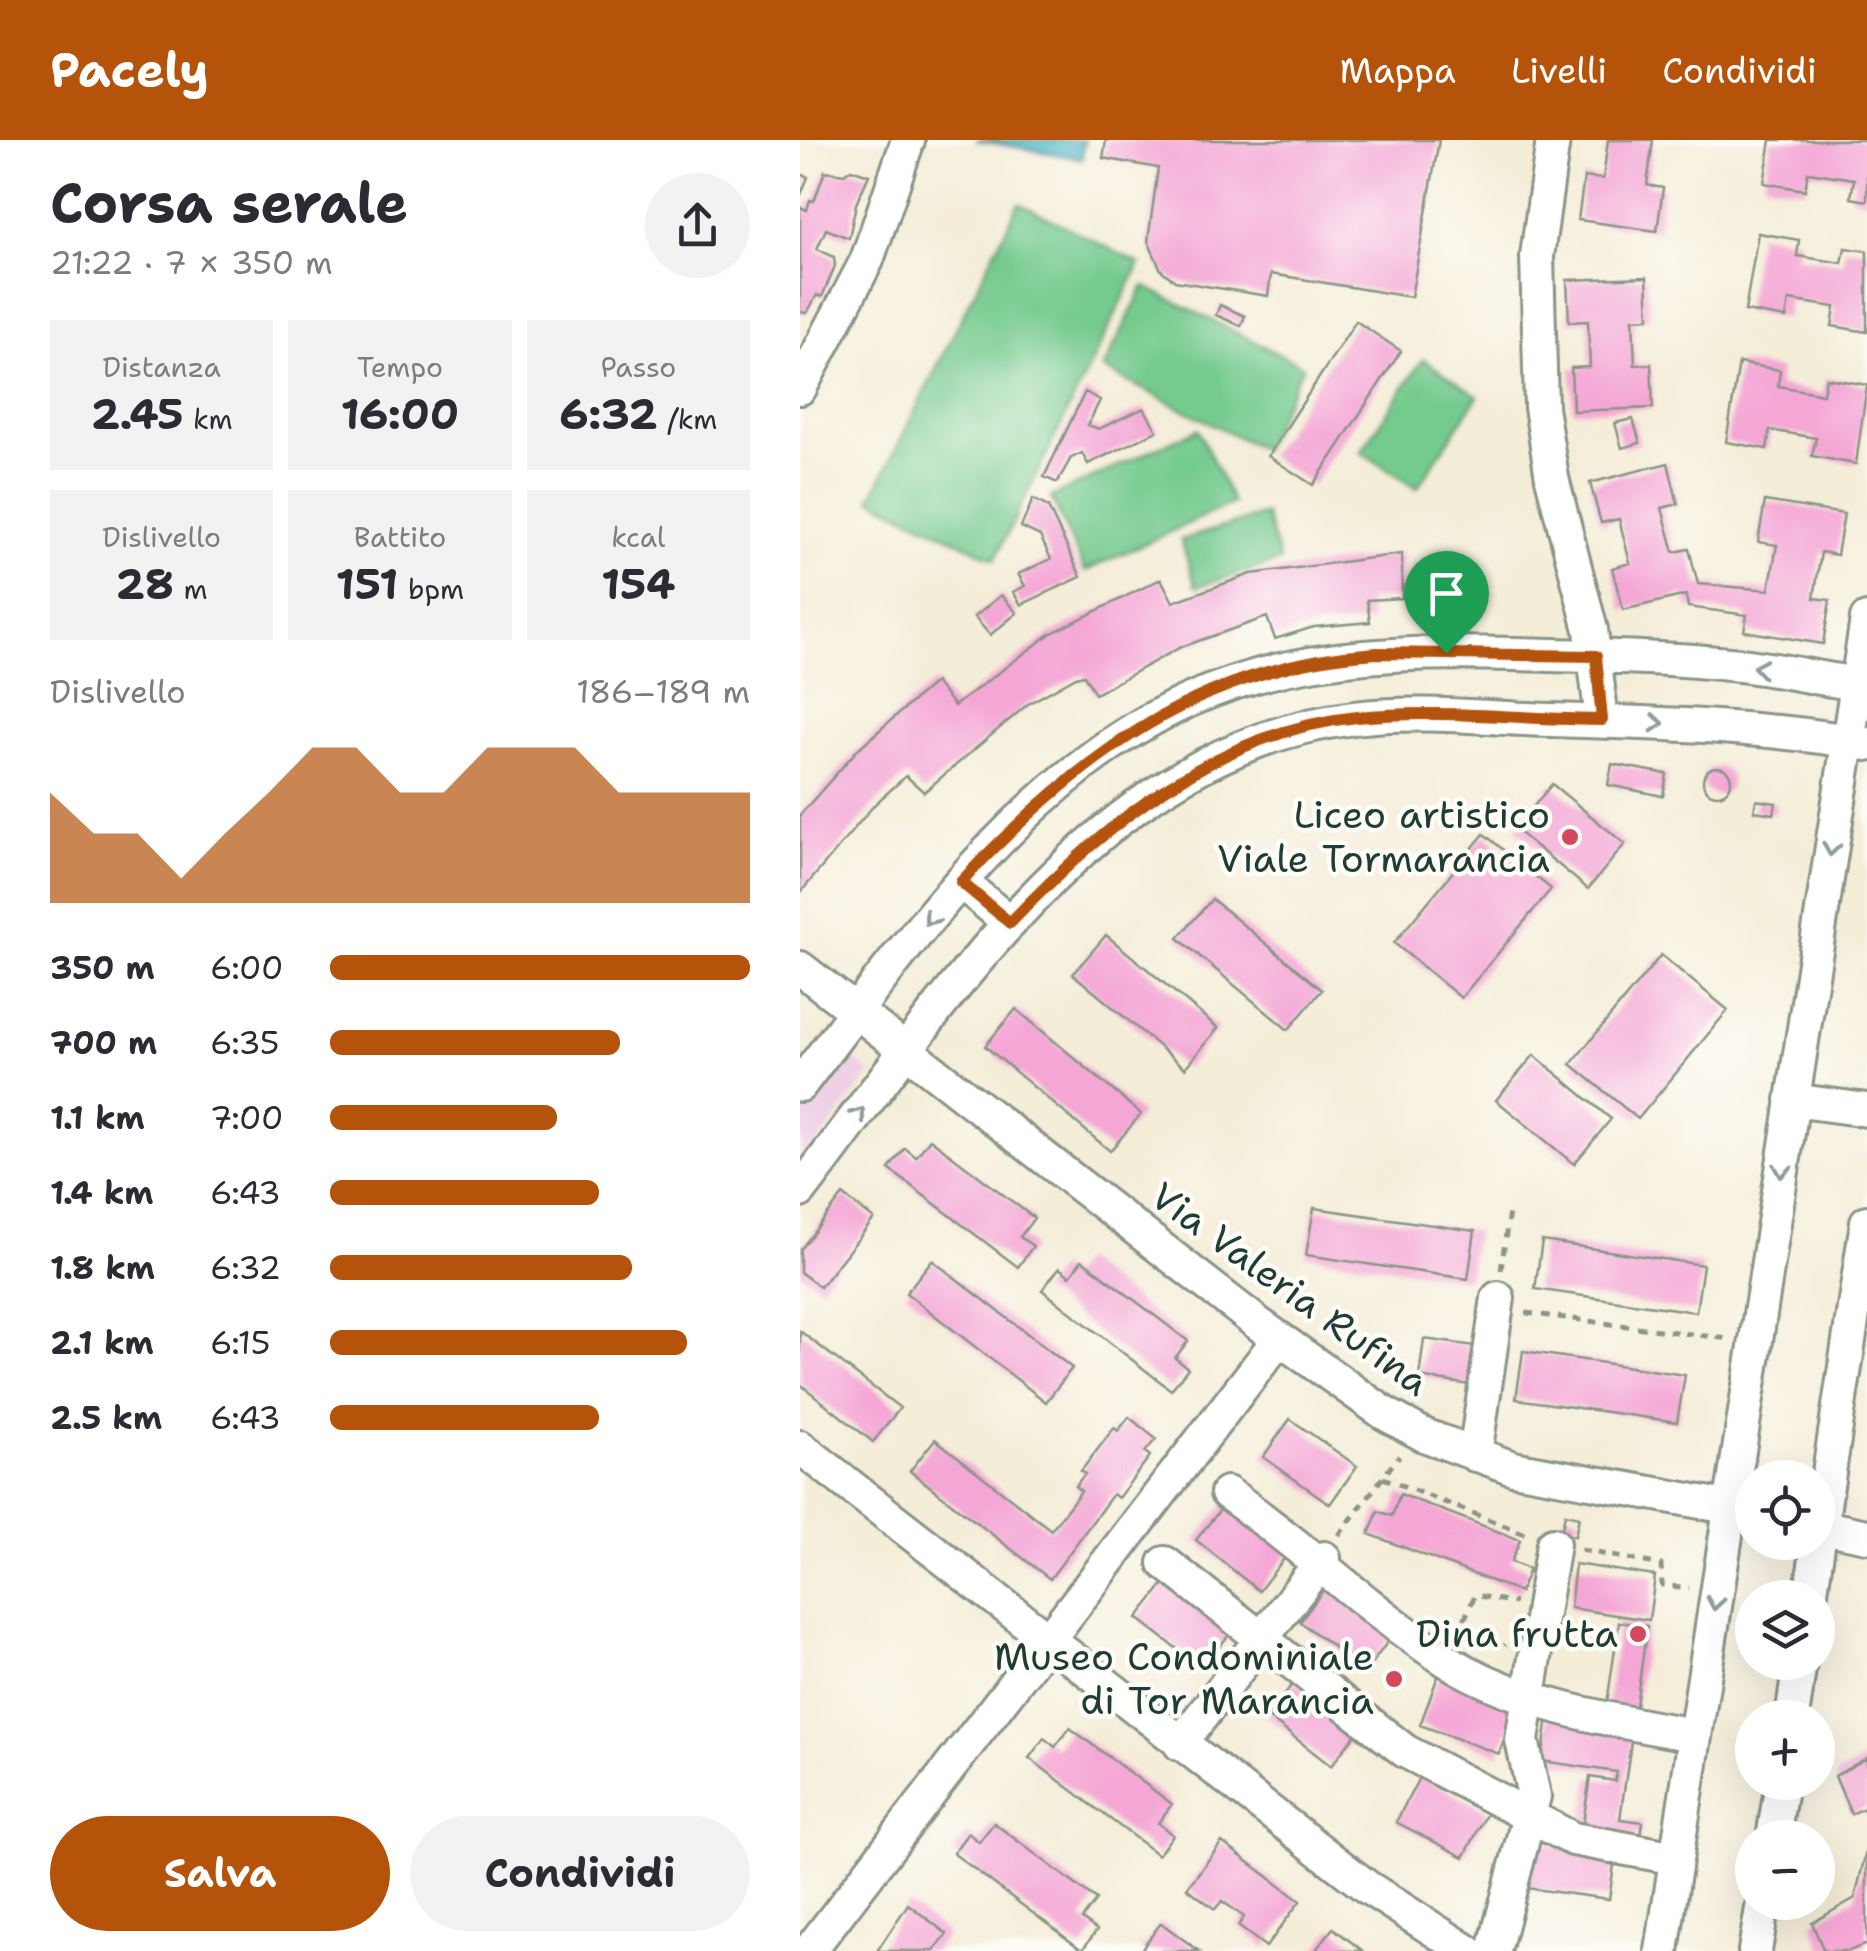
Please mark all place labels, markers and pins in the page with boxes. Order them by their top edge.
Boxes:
pin [1404,551,1489,654]
place label: Liceo artistico Viale Tormarancia [1217,789,1550,884]
marker: Liceo artistico Viale Tormarancia [1559,826,1581,848]
place label: Dina frutta [1416,1608,1618,1659]
marker: Dina frutta [1627,1623,1649,1645]
place label: Museo Condominiale di Tor Marancia [994,1631,1374,1726]
marker: Museo Condominiale di Tor Marancia [1383,1668,1405,1690]

